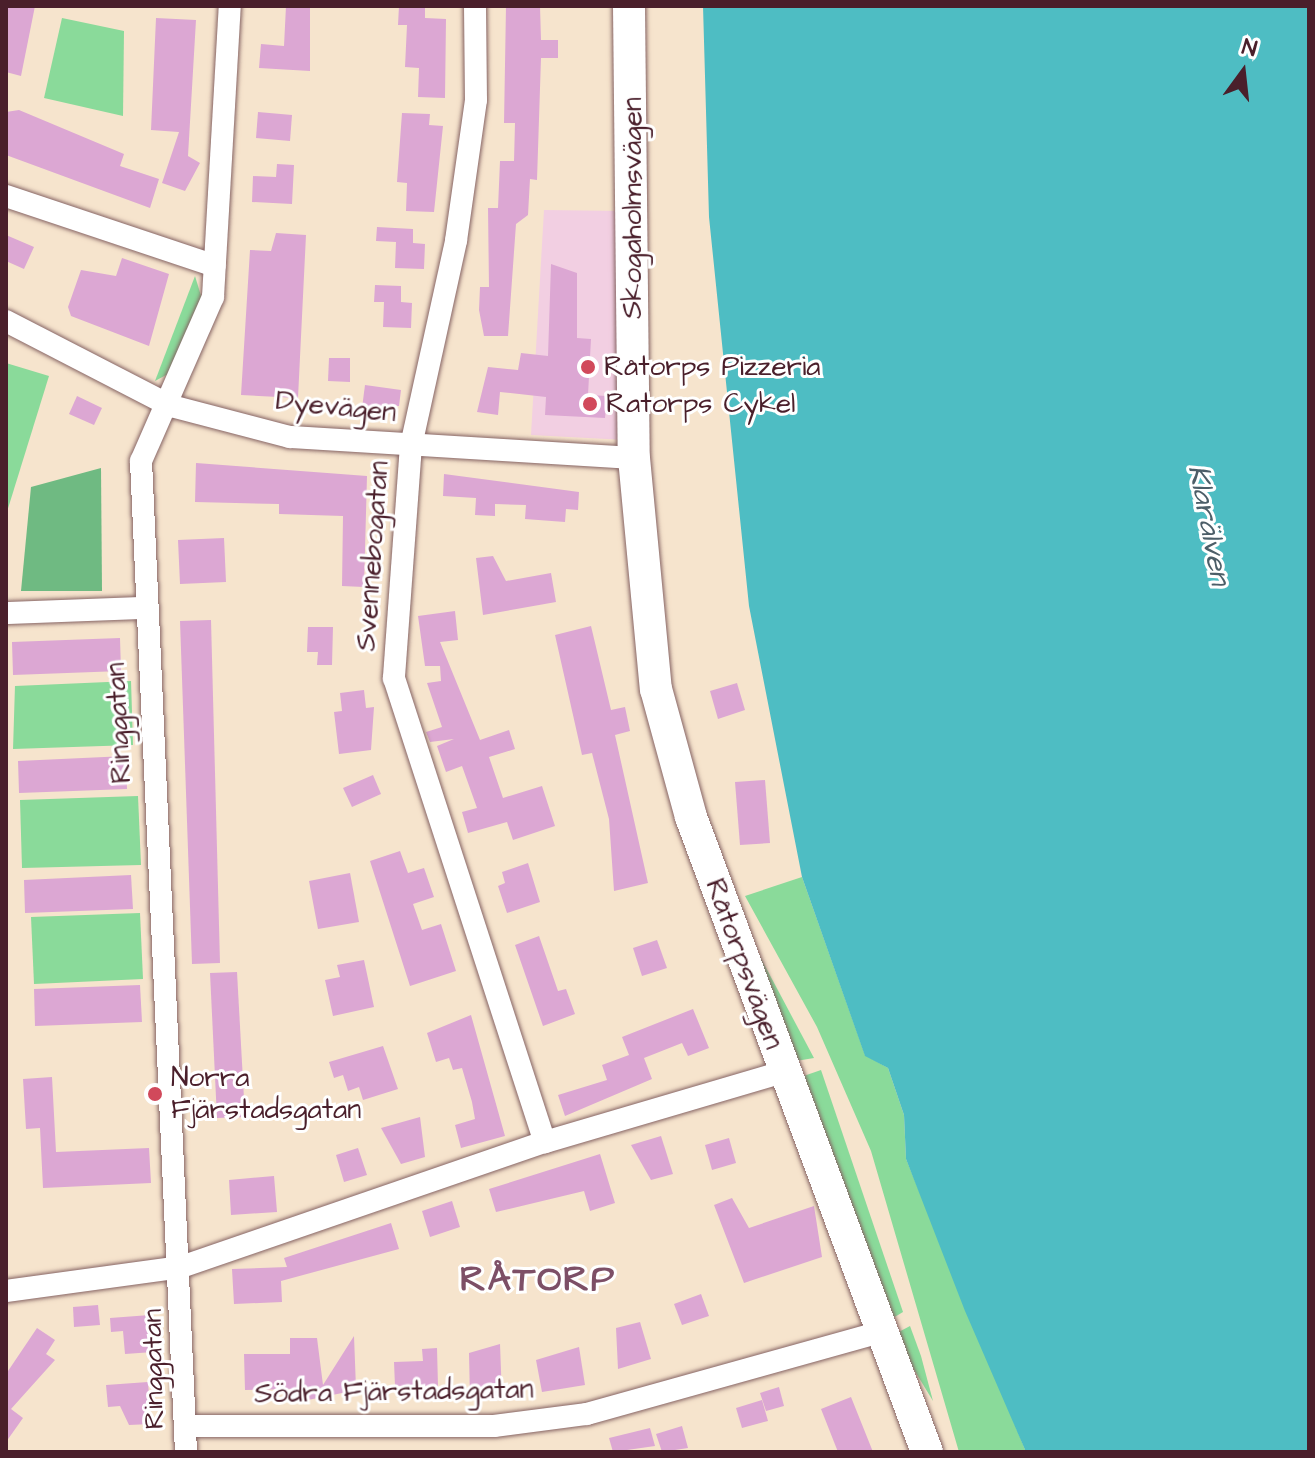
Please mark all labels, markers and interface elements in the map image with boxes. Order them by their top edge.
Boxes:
north arrow [1203,32,1283,112]
text: N [1239,32,1260,65]
street label: Skogaholmsvägen [616,97,650,319]
place label: Råtorps Pizzeria [604,350,820,384]
marker: Råtorps Pizzeria [579,358,597,376]
street label: Dyevägen [274,384,398,430]
place label: Ratorps Cykel [606,387,796,421]
marker: Ratorps Cykel [581,395,599,413]
street label: Svennebogatan [350,460,396,652]
water label: Klarälven [1180,462,1238,588]
street label: Ringgatan [99,662,139,784]
street label: Råtorpsvägen [698,874,790,1054]
place label: Norra Fjärstadsgatan [171,1061,361,1127]
marker: Norra Fjärstadsgatan [146,1085,164,1103]
district label: RÅTORP [460,1258,616,1302]
street label: Ringgatan [136,1308,172,1430]
street label: Södra Fjärstadsgatan [254,1373,534,1411]

